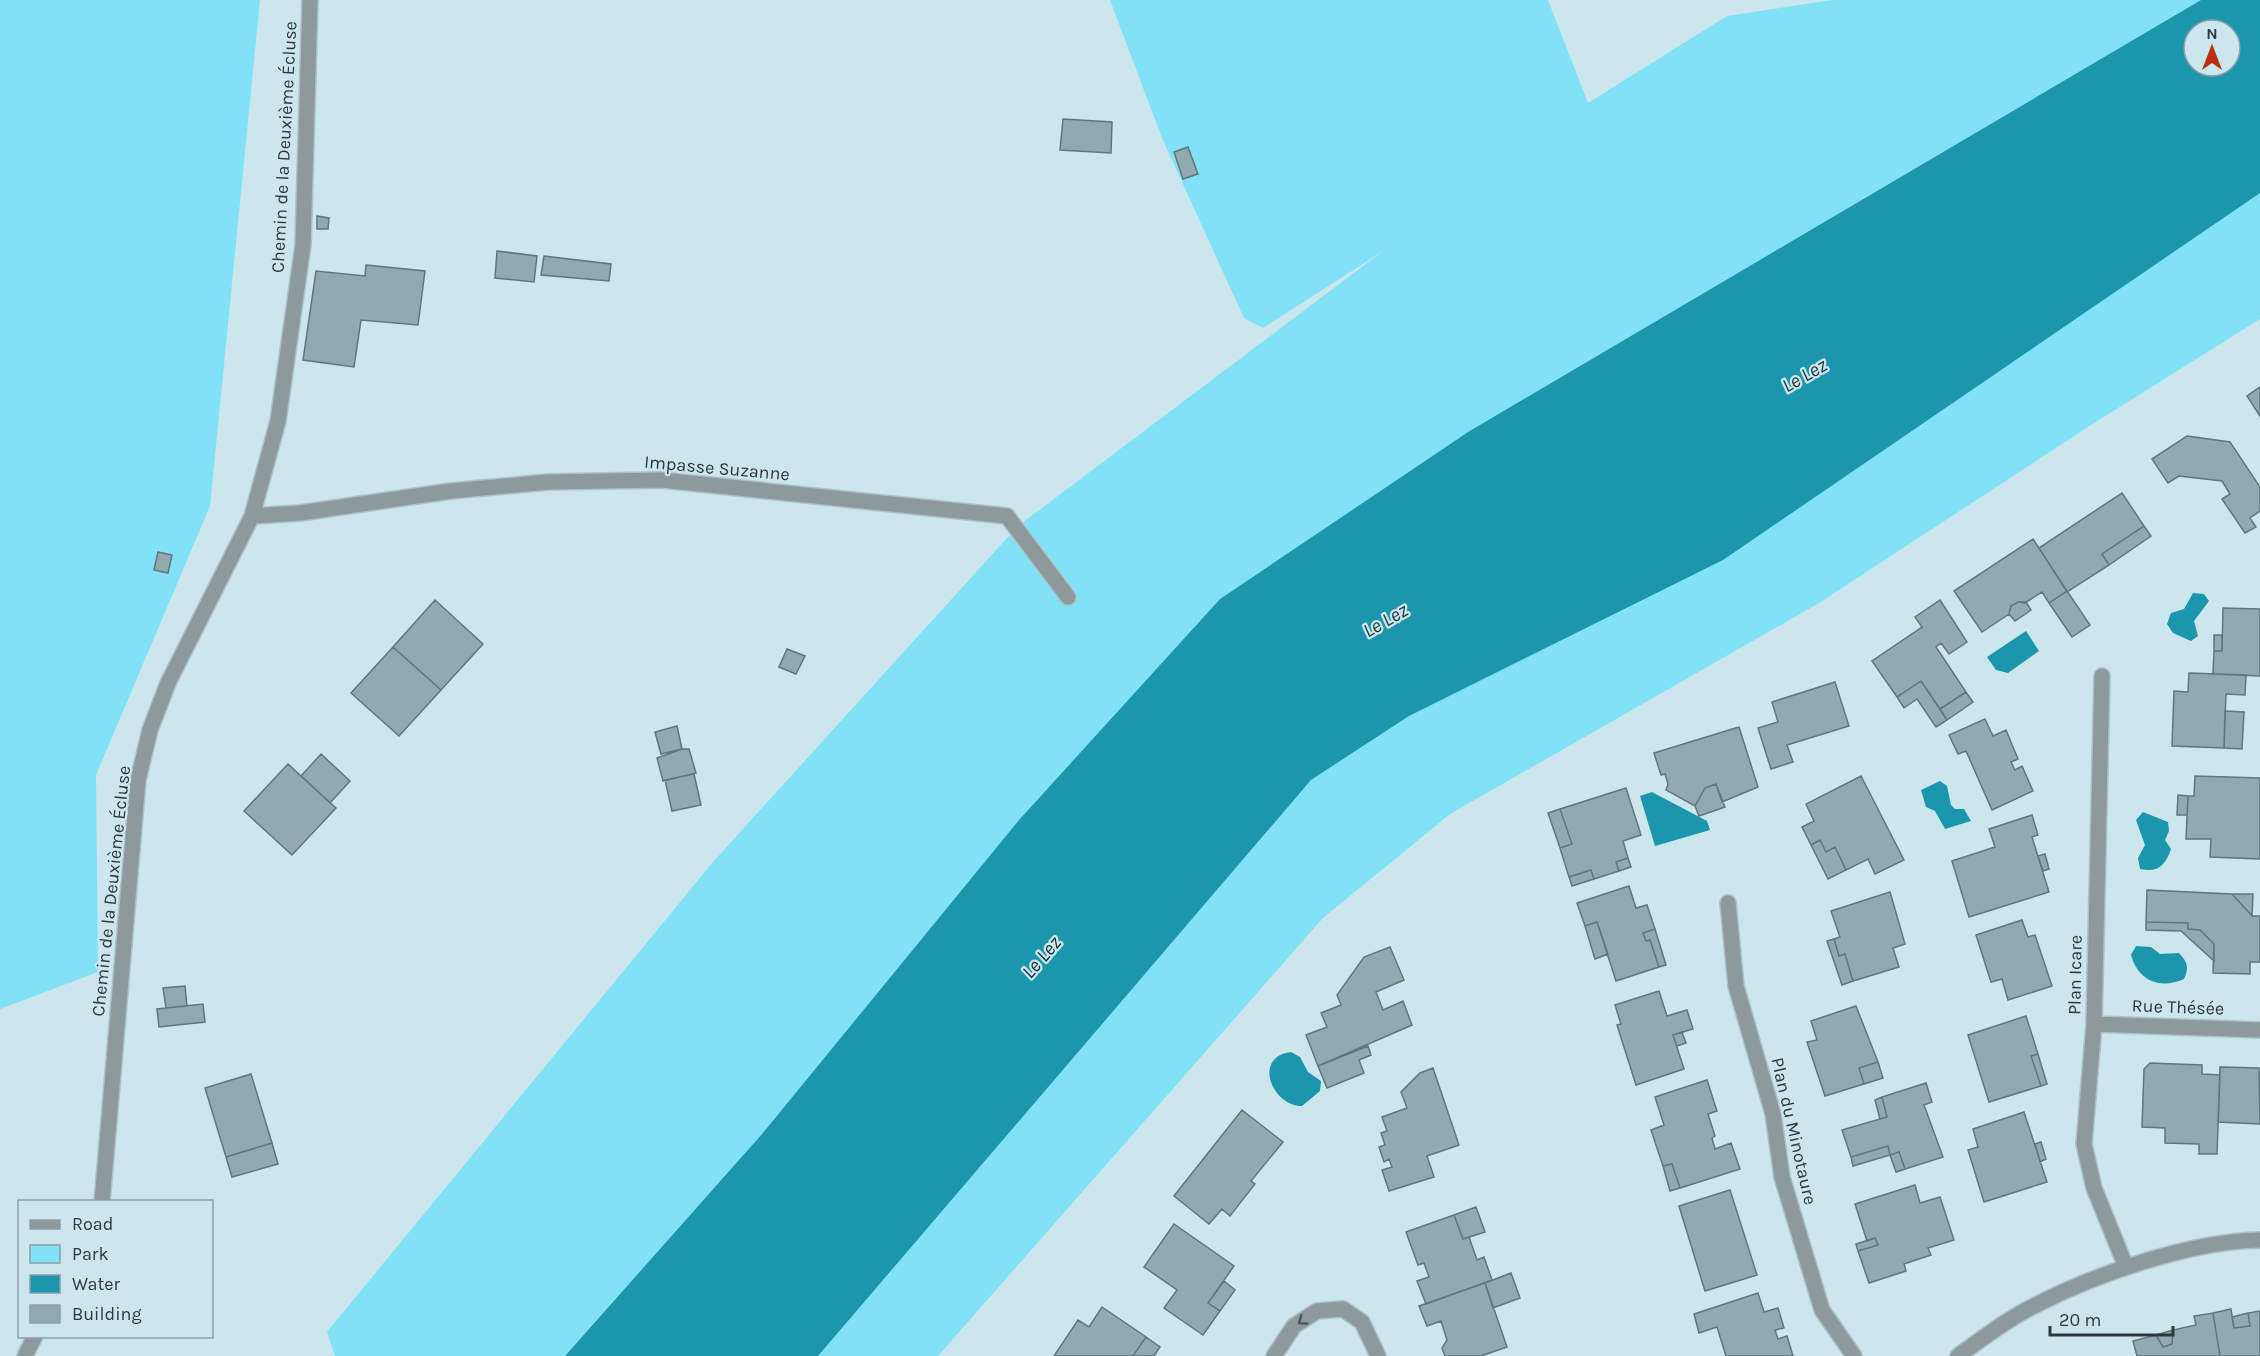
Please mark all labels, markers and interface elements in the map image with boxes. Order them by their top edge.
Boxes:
north arrow [2182,18,2242,78]
street label: Chemin de la Deuxième Écluse [265,20,302,273]
text: N [2206,24,2218,43]
water label: Le Lez [1778,353,1831,397]
street label: Impasse Suzanne [643,451,791,485]
water label: Le Lez [1359,598,1412,642]
street label: Chemin de la Deuxième Écluse [86,764,135,1018]
water label: Le Lez [1017,931,1066,983]
street label: Plan Icare [2063,935,2087,1015]
street label: Rue Thésée [2131,994,2225,1020]
street label: Plan du Minotaure [1766,1055,1822,1207]
legend [18,1200,213,1338]
text: Road [72,1213,113,1235]
text: Park [72,1243,109,1265]
text: Water [72,1273,120,1295]
scale bar [2050,1299,2173,1337]
text: Building [72,1303,142,1325]
text: 20 m [2059,1309,2101,1331]
one-way arrow [1297,1314,1308,1325]

